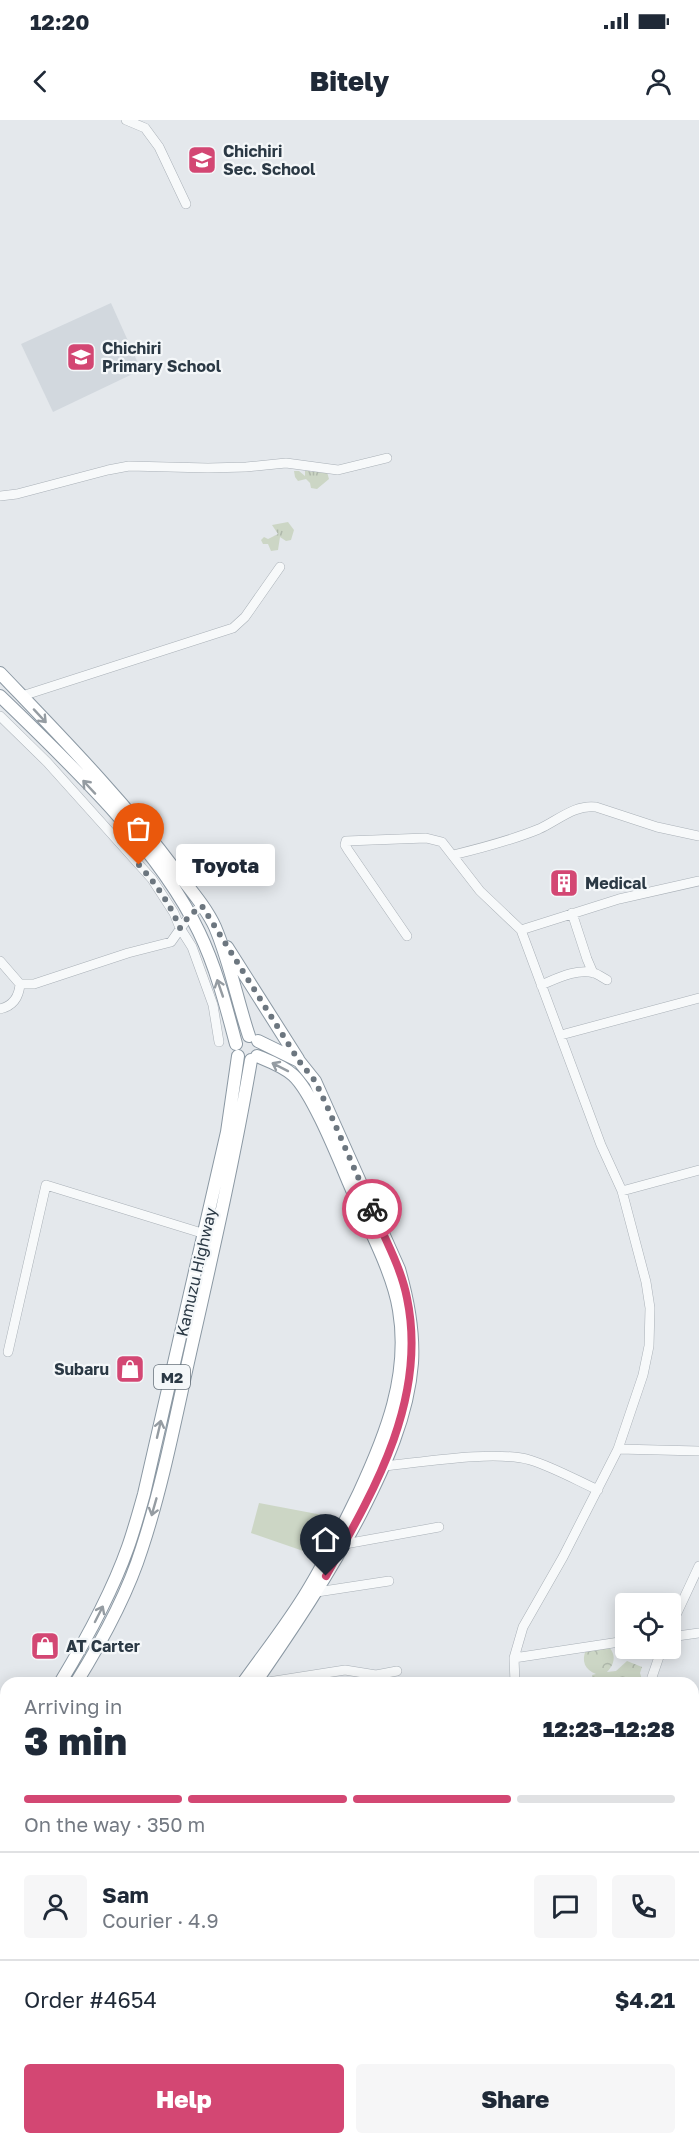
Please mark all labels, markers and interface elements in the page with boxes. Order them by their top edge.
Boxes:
text: 12:20 [30,8,90,35]
icon: back [24,65,57,98]
text: Bitely [310,65,389,97]
icon: person [642,65,675,98]
place label: Chichiri Sec. School [223,141,316,179]
school or university icon: Chichiri Sec. School [186,144,218,176]
place label: Chichiri Primary School [102,338,222,376]
school or university icon: Chichiri Primary School [65,341,97,373]
one-way arrow [33,708,47,723]
one-way arrow [82,779,97,794]
pin [113,803,164,865]
icon: bag [122,812,155,845]
callout: Toyota [175,844,274,886]
text: Toyota [192,853,259,877]
building icon: Medical [548,867,580,899]
place label: Medical [585,873,647,893]
one-way arrow [213,979,224,998]
one-way arrow [271,1060,289,1072]
courier [342,1179,402,1239]
icon: bike [356,1193,389,1226]
street label: Kamuzu Highway [171,1205,221,1339]
shop icon: Subaru [114,1353,146,1385]
place label: Subaru [54,1359,109,1379]
road number: M2 [154,1365,190,1389]
one-way arrow [154,1420,166,1439]
one-way arrow [148,1497,159,1516]
pin [300,1514,351,1576]
icon: home [309,1523,342,1556]
map controls [615,1593,681,1659]
button: locate [615,1593,681,1659]
one-way arrow [93,1605,105,1623]
shop icon: AT Carter [29,1630,61,1662]
place label: AT Carter [66,1636,140,1656]
text: Arriving in [24,1694,122,1718]
text: 12:23–12:28 [543,1715,675,1742]
text: 3 min [24,1717,127,1764]
text: On the way · 350 m [24,1812,205,1836]
button: person [24,1875,87,1938]
button: chat [534,1875,597,1938]
button: phone [612,1875,675,1938]
text: Sam [102,1881,149,1908]
text: Courier · 4.9 [102,1908,219,1932]
text: Order #4654 [24,1986,157,2013]
text: $4.21 [615,1986,675,2013]
button: Help [24,2064,344,2133]
button: Share [356,2064,675,2133]

